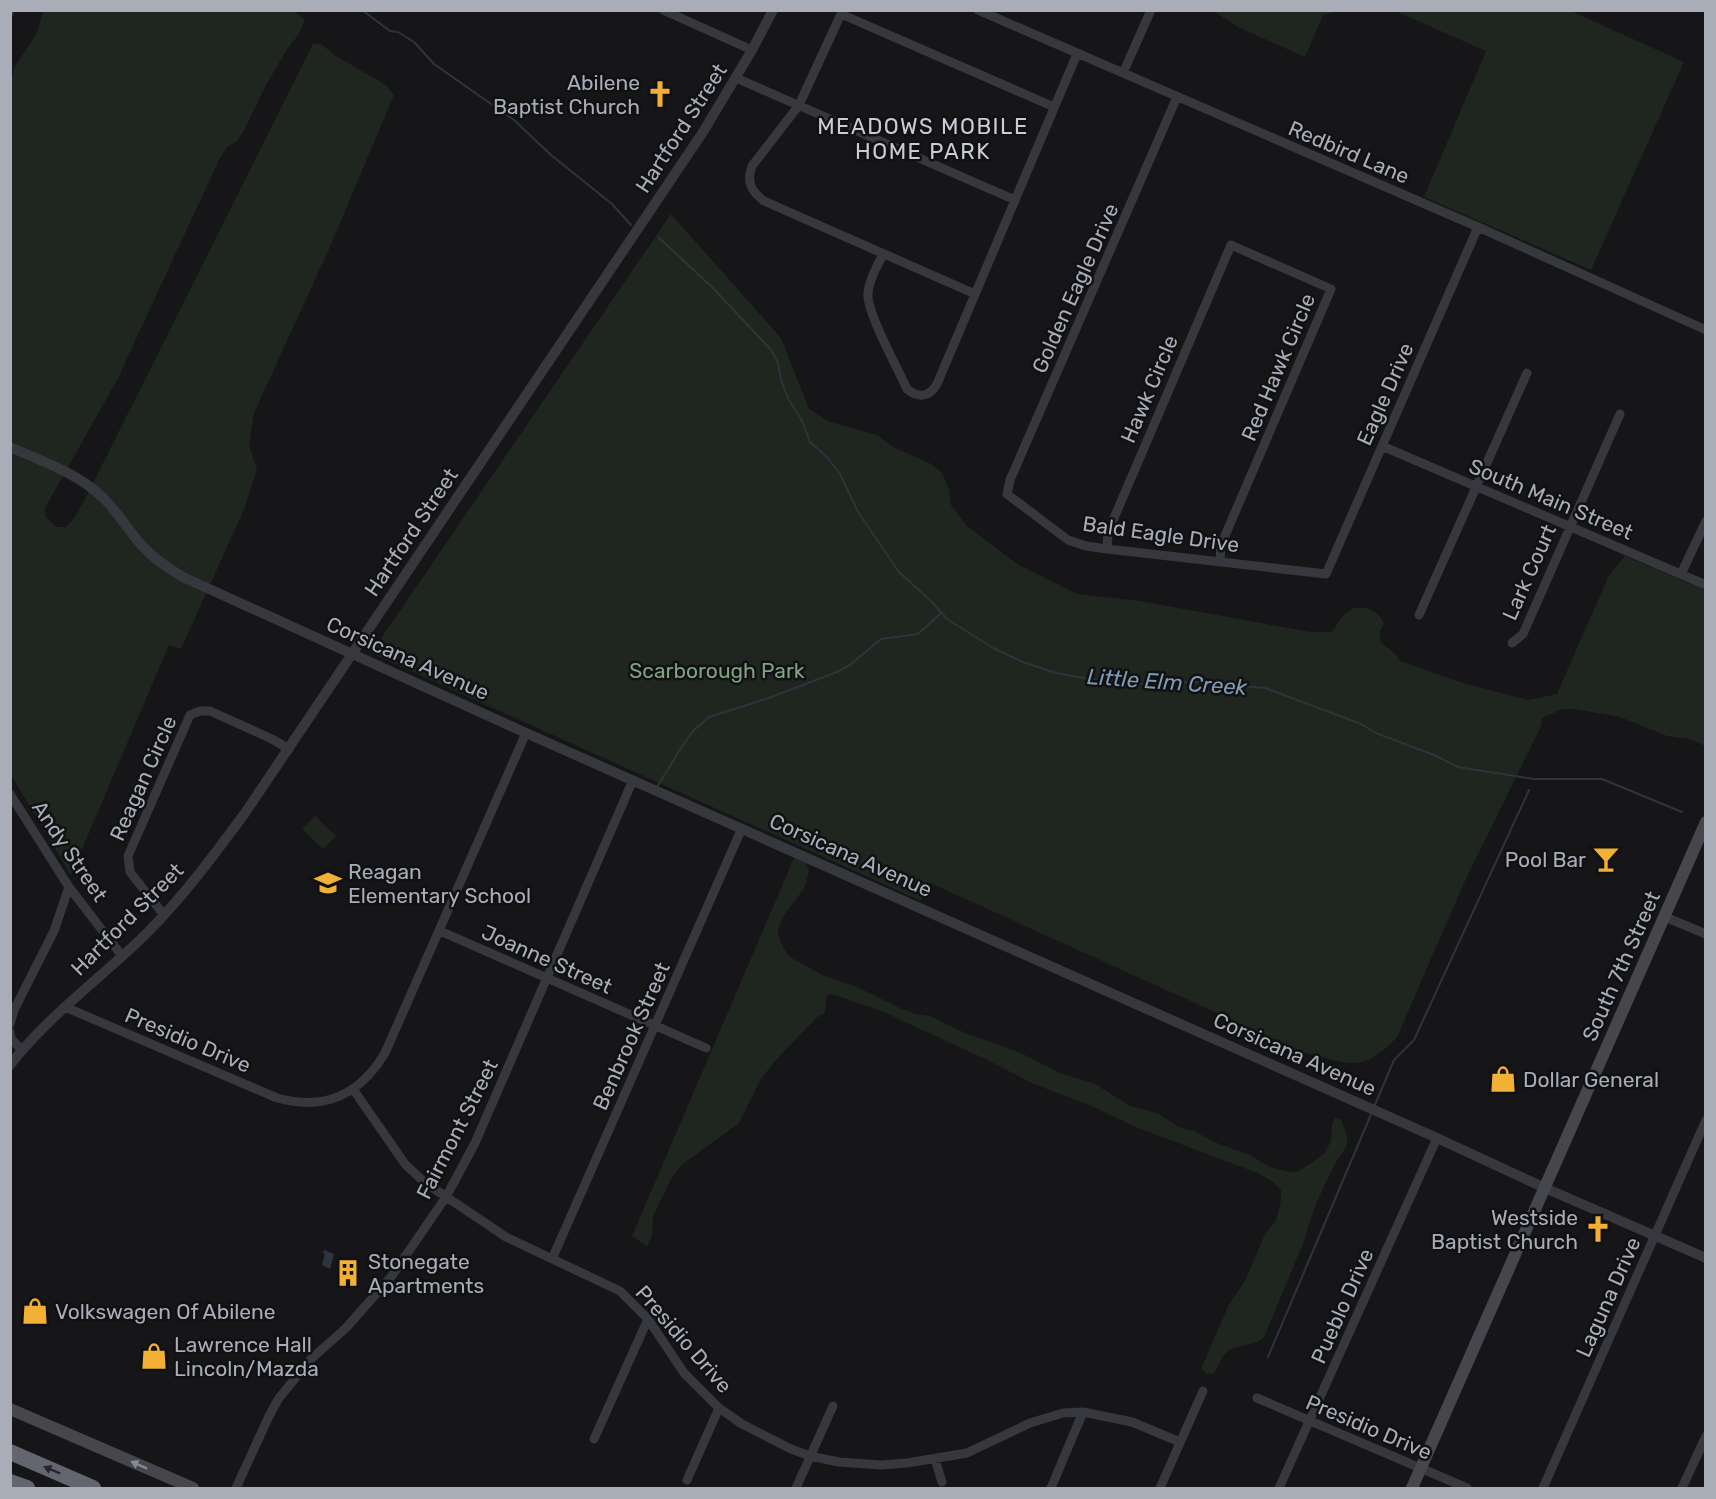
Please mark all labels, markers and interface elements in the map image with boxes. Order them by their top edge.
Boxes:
street label: Hartford Street [630,59,732,197]
place label: Abilene Baptist Church [493,70,640,119]
church icon: Abilene Baptist Church [645,79,675,109]
district label: MEADOWS MOBILE HOME PARK [817,113,1029,165]
street label: Redbird Lane [1285,115,1413,189]
street label: Golden Eagle Drive [1026,199,1124,377]
street label: Red Hawk Circle [1236,290,1320,444]
street label: Hawk Circle [1115,331,1183,447]
street label: Eagle Drive [1351,339,1419,449]
street label: South Main Street [1465,453,1637,545]
street label: Hartford Street [359,463,463,601]
street label: Bald Eagle Drive [1081,511,1241,557]
street label: Lark Court [1497,520,1561,624]
street label: Corsicana Avenue [323,611,493,705]
park label: Scarborough Park [629,658,805,683]
water label: Little Elm Creek [1086,663,1248,701]
street label: Reagan Circle [104,712,182,844]
street label: Andy Street [27,796,113,906]
street label: Corsicana Avenue [766,808,936,902]
bar icon: Pool Bar [1591,844,1621,874]
place label: Pool Bar [1505,847,1586,872]
street label: Hartford Street [66,858,188,980]
place label: Reagan Elementary School [348,859,531,908]
school or university icon: Reagan Elementary School [313,868,343,898]
street label: South 7th Street [1577,887,1665,1045]
street label: Joanne Street [478,919,616,999]
street label: Benbrook Street [587,958,675,1114]
street label: Presidio Drive [121,1002,255,1078]
street label: Corsicana Avenue [1210,1007,1380,1101]
street label: Fairmont Street [411,1055,503,1203]
shop icon: Dollar General [1488,1064,1518,1094]
place label: Dollar General [1523,1067,1659,1092]
place label: Westside Baptist Church [1431,1205,1578,1254]
church icon: Westside Baptist Church [1583,1214,1613,1244]
street label: Laguna Drive [1570,1233,1646,1361]
street label: Pueblo Drive [1306,1245,1378,1367]
place label: Stonegate Apartments [368,1249,484,1298]
building icon: Stonegate Apartments [333,1258,363,1288]
street label: Presidio Drive [631,1280,737,1398]
shop icon: Volkswagen Of Abilene [20,1296,50,1326]
place label: Volkswagen Of Abilene [55,1299,276,1324]
place label: Lawrence Hall Lincoln/Mazda [174,1332,319,1381]
shop icon: Lawrence Hall Lincoln/Mazda [139,1341,169,1371]
street label: Presidio Drive [1302,1389,1436,1465]
one-way arrow [130,1460,148,1469]
one-way arrow [43,1465,61,1475]

